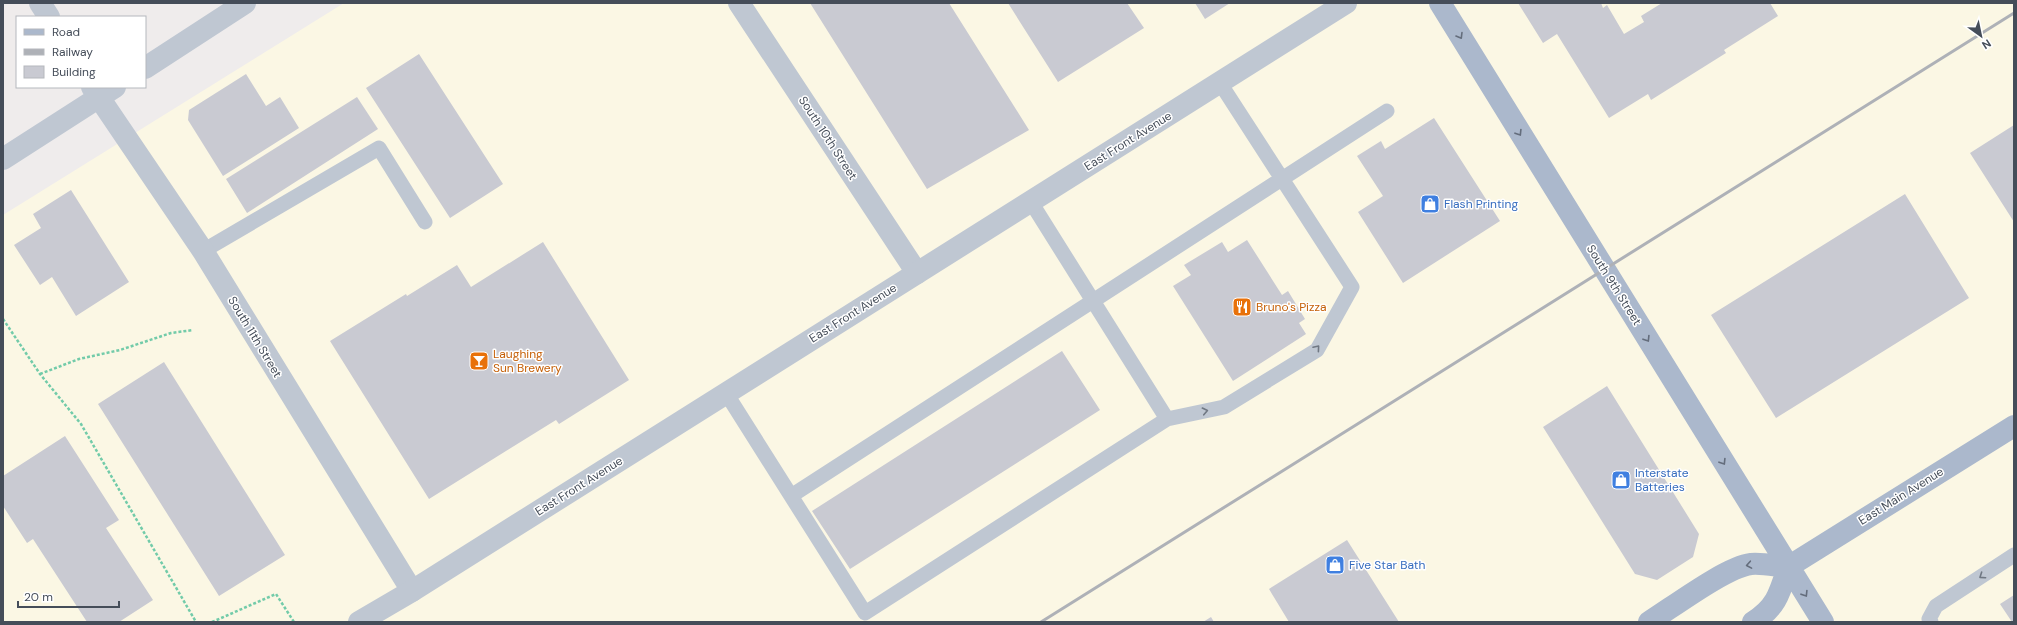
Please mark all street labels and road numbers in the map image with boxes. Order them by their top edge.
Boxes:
street label: South 10th Street [795,93,861,183]
street label: East Front Avenue [1081,108,1175,174]
street label: South 9th Street [1583,242,1645,329]
street label: East Front Avenue [806,280,900,346]
street label: South 11th Street [224,293,286,381]
street label: East Front Avenue [532,453,626,519]
street label: East Main Avenue [1855,463,1947,529]

